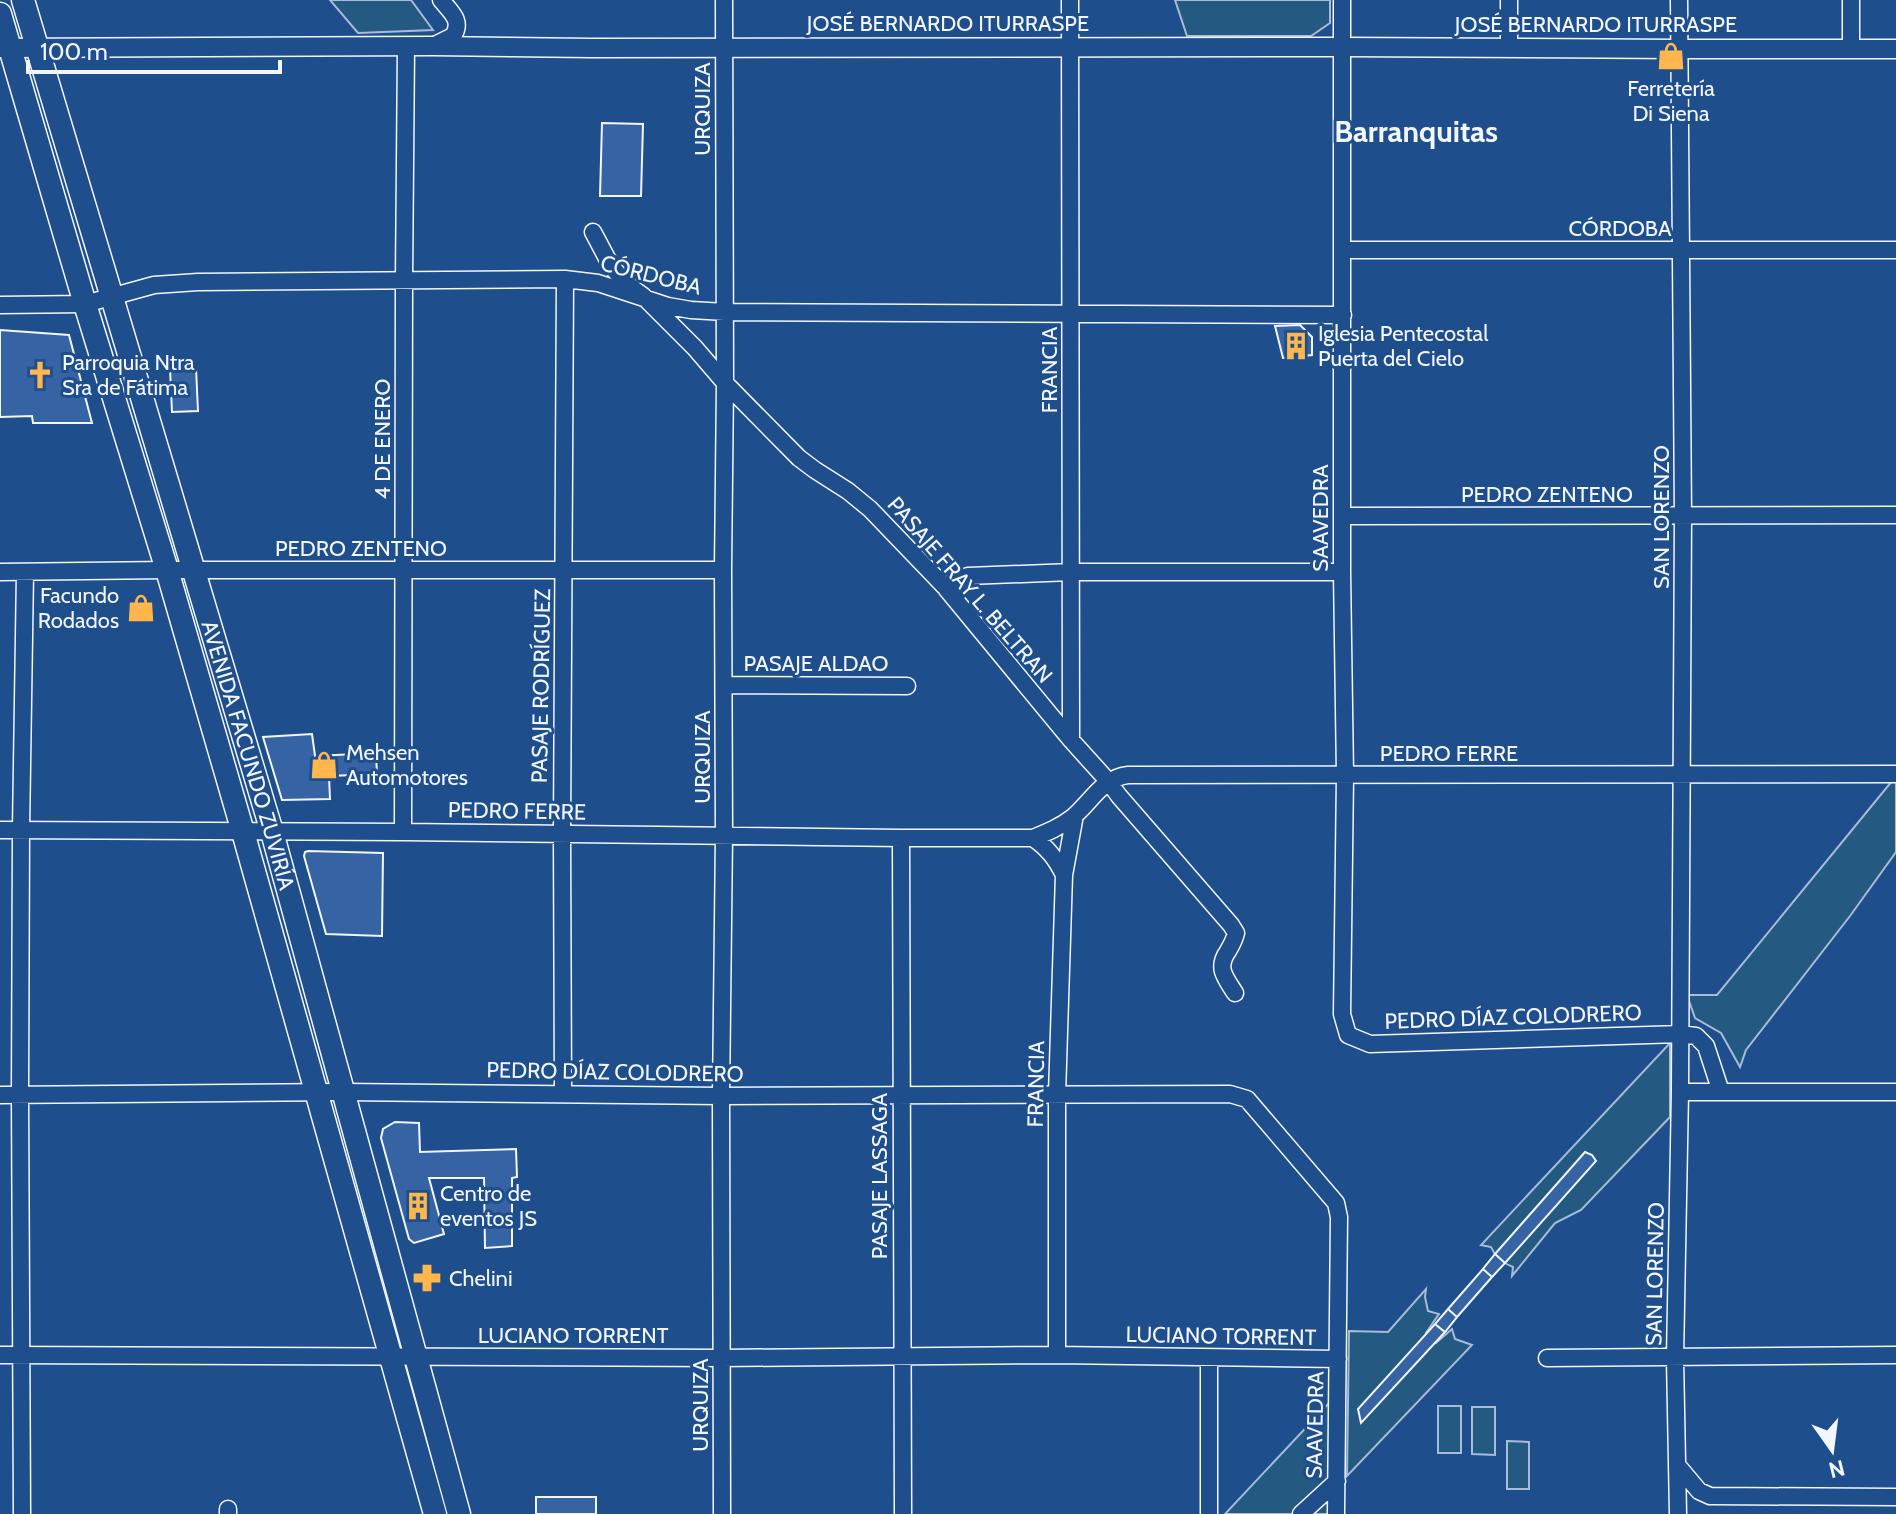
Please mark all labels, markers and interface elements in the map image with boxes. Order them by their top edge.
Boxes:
street label: JOSÉ BERNARDO ITURRASPE [806,10,1089,37]
street label: JOSÉ BERNARDO ITURRASPE [1454,11,1737,38]
scale bar [28,24,280,74]
text: 100 m [40,37,108,66]
shop icon: Ferretería Di Siena [1656,41,1686,71]
street label: URQUIZA [689,62,716,156]
place label: Ferretería Di Siena [1627,75,1715,127]
district label: Barranquitas [1334,113,1498,150]
street label: CÓRDOBA [1568,215,1672,242]
street label: CÓRDOBA [598,249,705,301]
place label: Iglesia Pentecostal Puerta del Cielo [1318,320,1489,372]
street label: FRANCIA [1036,326,1063,413]
building icon: Iglesia Pentecostal Puerta del Cielo [1281,331,1311,361]
place label: Parroquia Ntra Sra de Fátima [62,349,195,401]
church icon: Parroquia Ntra Sra de Fátima [25,360,55,390]
street label: 4 DE ENERO [369,379,396,499]
street label: SAN LORENZO [1648,445,1675,589]
street label: SAAVEDRA [1307,464,1334,572]
street label: PEDRO ZENTENO [1461,481,1633,508]
street label: PASAJE FRAY L. BELTRAN [882,491,1058,689]
street label: PEDRO ZENTENO [275,535,447,562]
place label: Facundo Rodados [38,582,119,634]
street label: PASAJE RODRÍGUEZ [526,589,556,783]
shop icon: Facundo Rodados [126,593,156,623]
street label: AVENIDA FACUNDO ZUVIRÍA [196,617,301,893]
street label: PASAJE ALDAO [744,650,889,677]
street label: URQUIZA [689,710,716,804]
place label: Mehsen Automotores [346,739,468,791]
street label: PEDRO FERRE [1380,740,1518,767]
shop icon: Mehsen Automotores [309,750,339,780]
street label: PEDRO FERRE [448,796,586,826]
street label: PEDRO DÍAZ COLODRERO [1384,999,1642,1035]
street label: FRANCIA [1022,1040,1050,1127]
street label: PEDRO DÍAZ COLODRERO [486,1056,744,1088]
street label: PASAJE LASSAGA [866,1092,893,1259]
place label: Centro de eventos JS [440,1180,537,1232]
building icon: Centro de eventos JS [403,1191,433,1221]
street label: SAN LORENZO [1640,1202,1670,1346]
pharmacy icon: Chelini [412,1263,442,1293]
place label: Chelini [449,1265,513,1292]
street label: LUCIANO TORRENT [1125,1321,1317,1351]
street label: LUCIANO TORRENT [478,1322,669,1349]
street label: URQUIZA [687,1358,714,1452]
street label: SAAVEDRA [1301,1371,1329,1479]
north arrow [1792,1410,1872,1490]
text: N [1826,1454,1848,1484]

